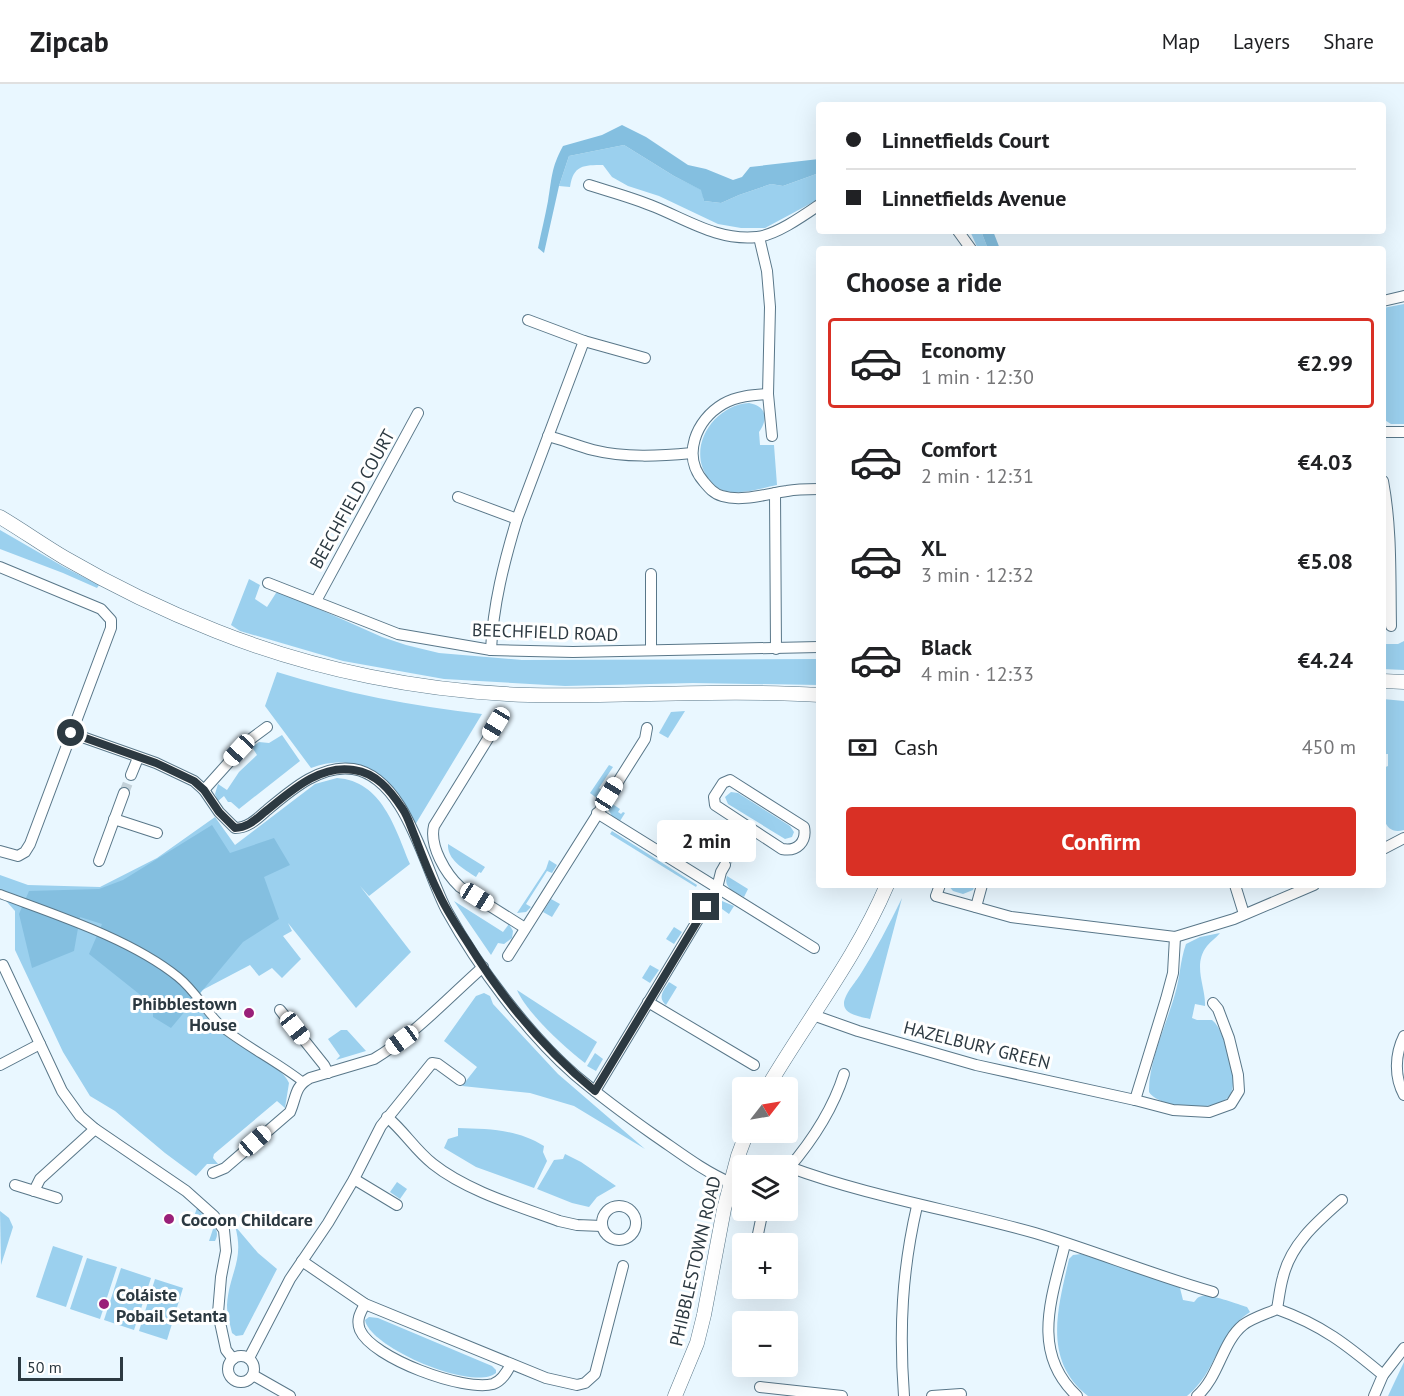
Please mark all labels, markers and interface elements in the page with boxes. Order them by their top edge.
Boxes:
text: Zipcab [30,23,109,60]
text: Map [1162,28,1200,55]
text: Layers [1233,28,1290,55]
text: Share [1323,28,1374,55]
text: Linnetfields Court [882,126,1050,154]
text: Linnetfields Avenue [882,184,1066,212]
text: Choose a ride [846,265,1002,299]
icon: car [849,336,903,390]
text: Economy [921,336,1005,364]
text: €2.99 [1298,349,1353,377]
text: 1 min · 12:30 [921,364,1034,390]
street label: BEECHFIELD COURT [304,425,400,573]
icon: car [849,435,903,489]
text: Comfort [921,435,997,463]
text: €4.03 [1298,448,1353,476]
text: 2 min · 12:31 [921,463,1034,489]
icon: car [849,534,903,588]
text: XL [921,534,946,562]
text: €5.08 [1298,547,1353,575]
text: 3 min · 12:32 [921,562,1034,588]
street label: BEECHFIELD ROAD [471,618,619,646]
icon: car [849,633,903,687]
text: Black [921,633,972,661]
text: €4.24 [1298,646,1353,674]
text: 4 min · 12:33 [921,661,1034,687]
car [479,704,513,744]
route start [57,719,84,746]
car [220,731,258,769]
icon: cash [846,731,879,764]
text: Cash [894,733,938,761]
text: 450 m [1302,734,1356,760]
car [592,774,626,814]
button: Confirm [846,807,1356,876]
callout: 2 min [656,820,756,862]
text: 2 min [682,828,731,854]
car [457,880,497,914]
route end [692,893,719,920]
place label: Phibblestown House [132,992,237,1036]
marker: Phibblestown House [242,1006,256,1020]
car [277,1008,313,1048]
street label: HAZELBURY GREEN [901,1016,1053,1074]
car [382,1022,422,1058]
north arrow [732,1077,798,1143]
map controls [732,1077,798,1377]
car [236,1122,274,1160]
button: layers [732,1155,798,1221]
street label: PHIBBLESTOWN ROAD [664,1174,726,1348]
place label: Cocoon Childcare [181,1208,313,1231]
marker: Cocoon Childcare [162,1212,176,1226]
button: + [732,1233,798,1299]
place label: Coláiste Pobail Setanta [116,1283,228,1327]
marker: Coláiste Pobail Setanta [97,1297,111,1311]
button: − [732,1311,798,1377]
scale bar [18,1354,123,1382]
text: 50 m [27,1357,62,1377]

